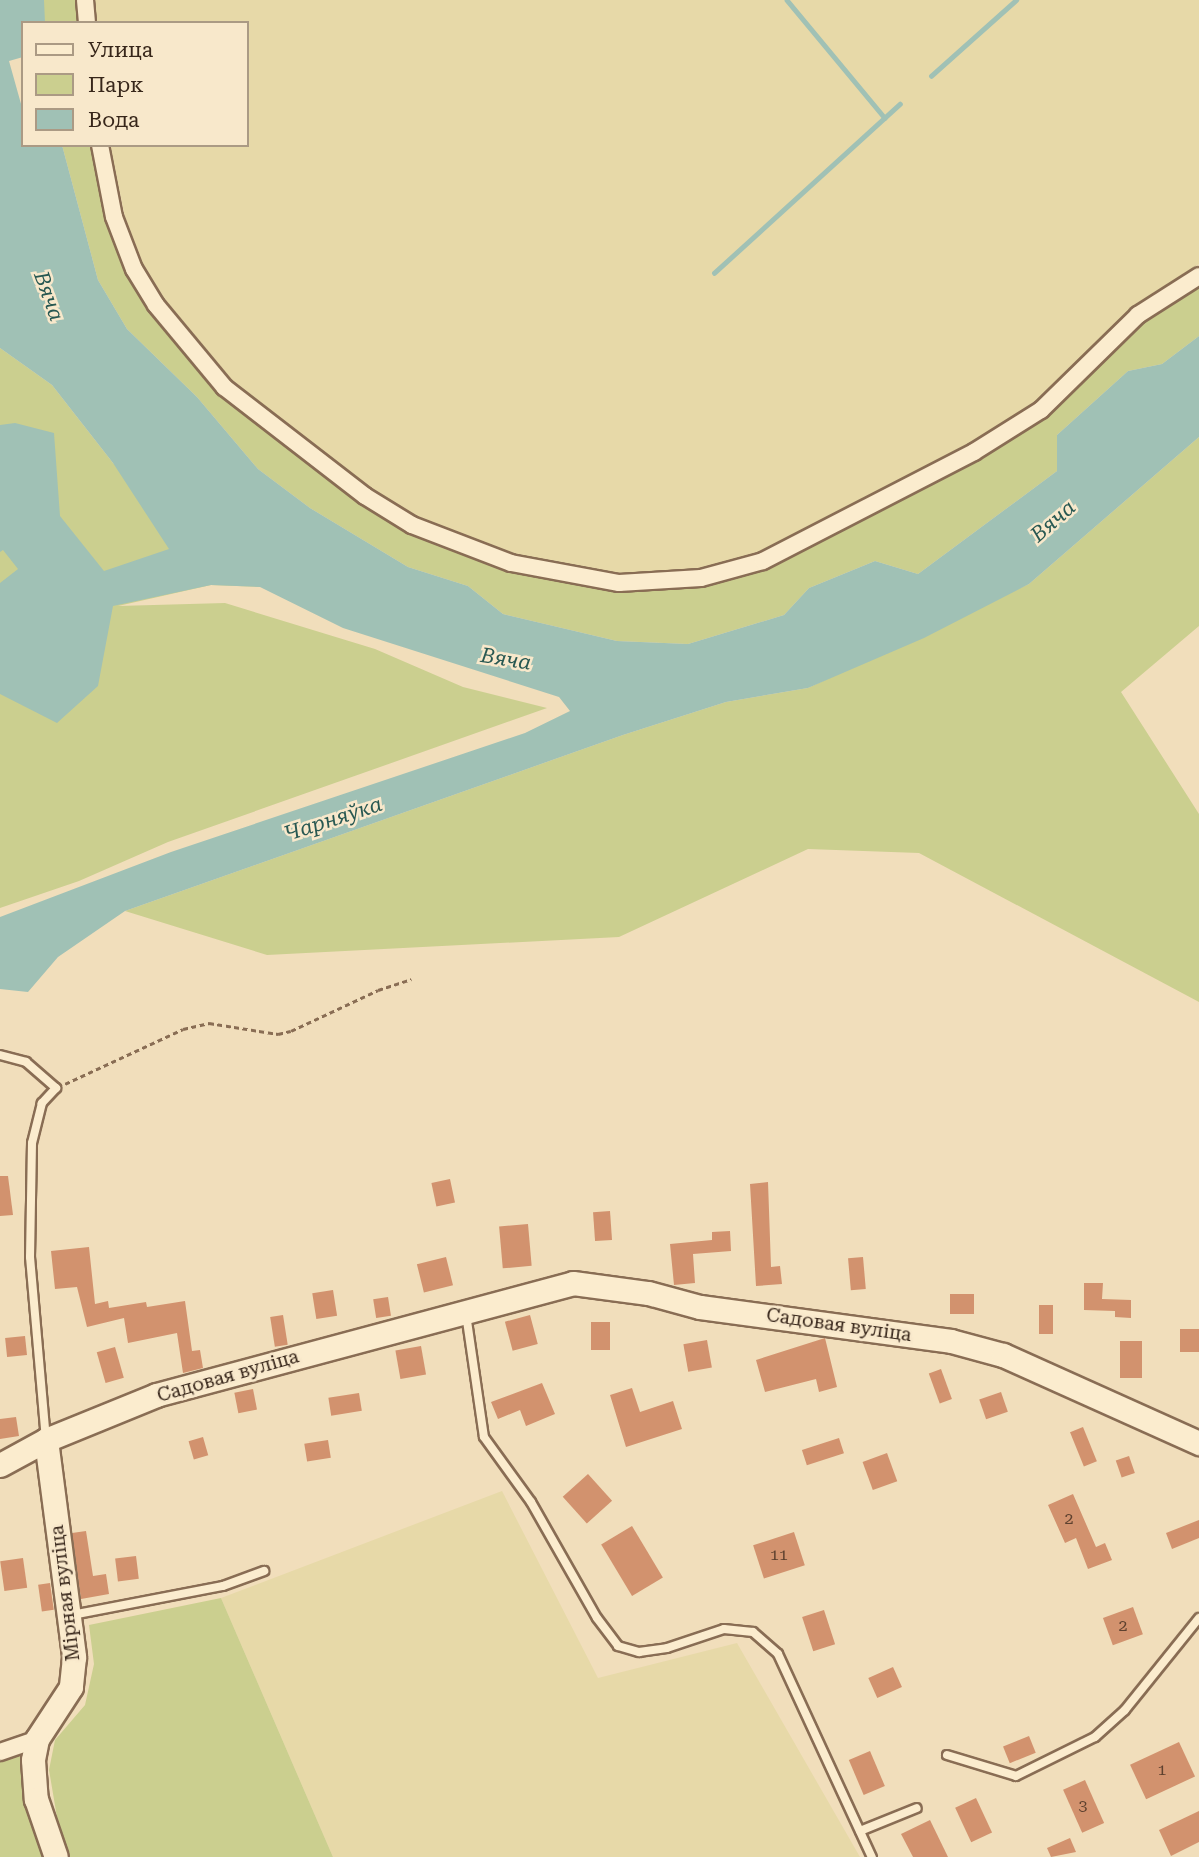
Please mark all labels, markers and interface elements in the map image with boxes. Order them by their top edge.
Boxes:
legend [21,21,248,147]
text: Улица [88,38,153,62]
text: Парк [88,73,144,97]
text: Вода [88,108,140,132]
water label: Вяча [28,268,70,324]
water label: Вяча [1026,495,1080,547]
water label: Вяча [479,643,533,675]
water label: Чарняўка [281,791,385,847]
street label: Садовая вуліца [765,1304,913,1346]
street label: Садовая вуліца [154,1345,302,1407]
house number: 2 [1065,1509,1073,1529]
street label: Мірная вуліца [45,1524,85,1662]
house number: 11 [770,1545,788,1565]
house number: 2 [1119,1616,1127,1636]
house number: 1 [1158,1760,1166,1780]
house number: 3 [1079,1796,1087,1816]

